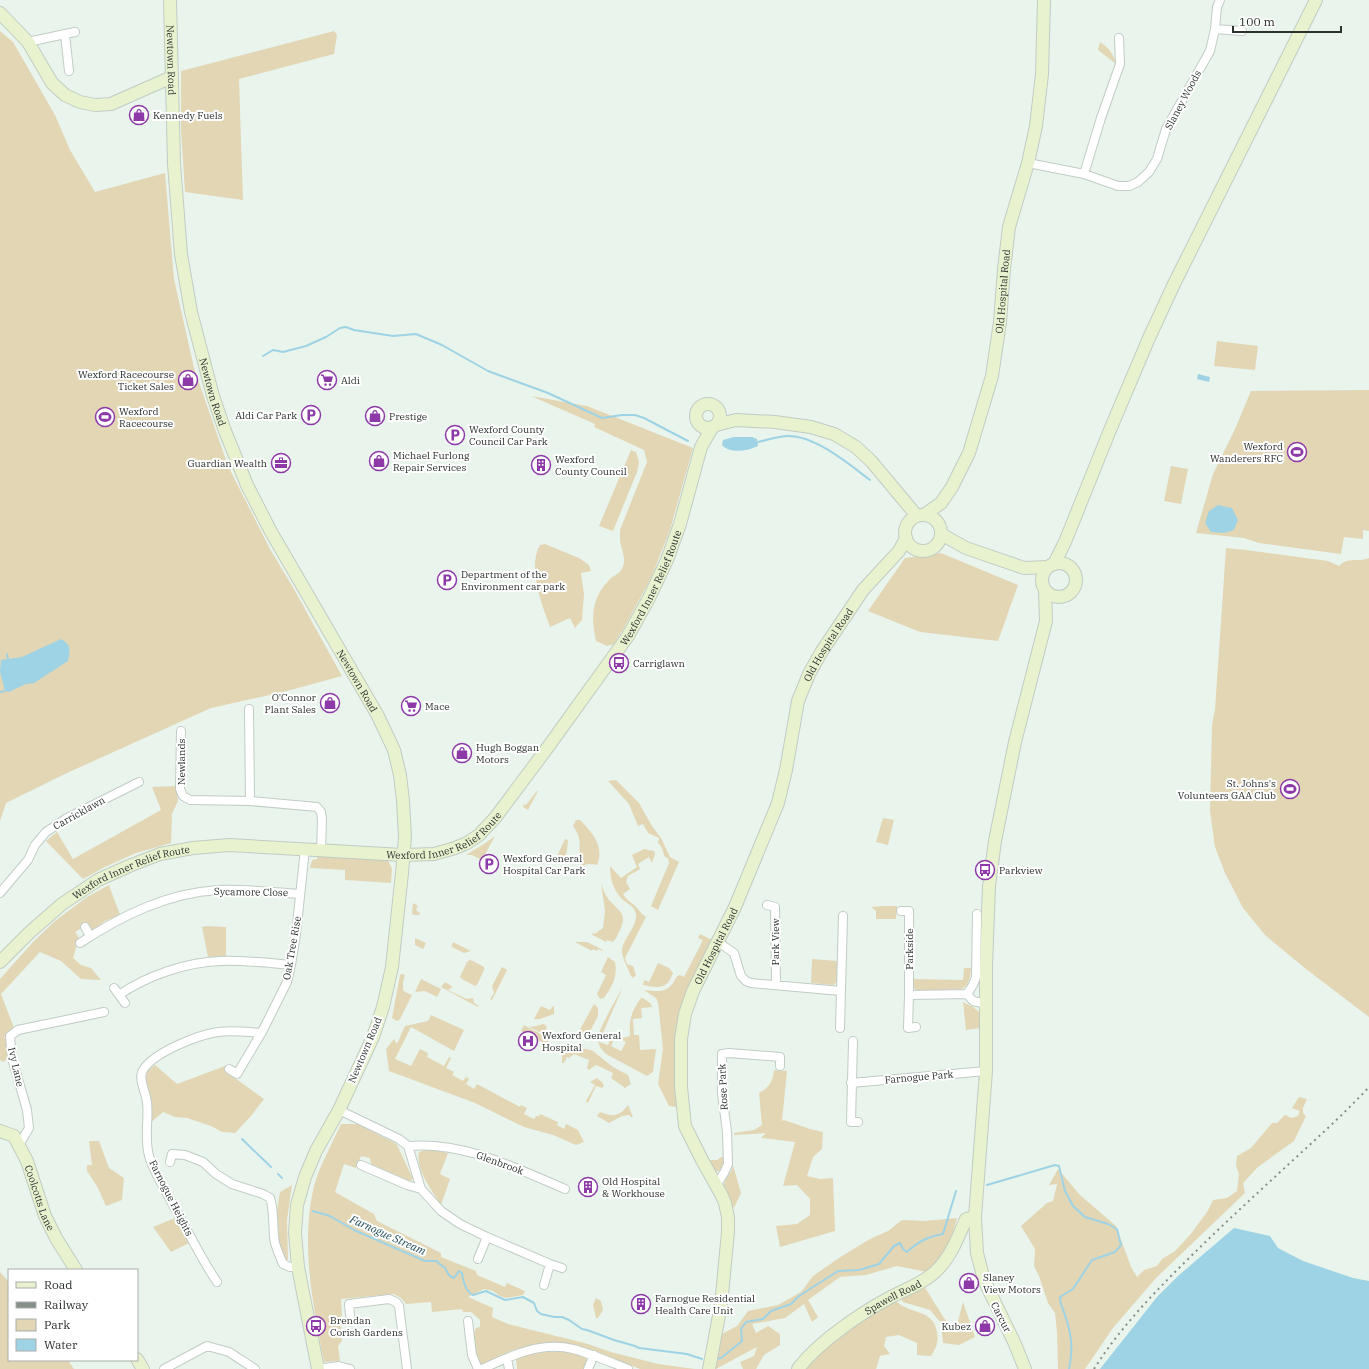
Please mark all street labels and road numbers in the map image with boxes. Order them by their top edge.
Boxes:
street label: Newtown Road [164,25,179,95]
street label: Slaney Woods [1162,68,1204,132]
street label: Old Hospital Road [992,248,1013,334]
street label: Newtown Road [197,356,229,428]
street label: Wexford Inner Relief Route [617,528,684,648]
street label: Old Hospital Road [800,605,856,683]
street label: Newtown Road [334,647,381,714]
street label: Newlands [175,739,188,785]
street label: Carricklawn [51,793,108,833]
street label: Wexford Inner Relief Route [386,809,504,862]
street label: Wexford Inner Relief Route [70,842,191,902]
street label: Sycamore Close [214,885,288,899]
street label: Old Hospital Road [691,905,740,986]
street label: Oak Tree Rise [280,915,304,981]
street label: Park View [769,918,782,965]
street label: Parkside [903,928,916,970]
street label: Newtown Road [345,1015,385,1085]
street label: Ivy Lane [5,1046,27,1088]
street label: Rose Park [715,1063,731,1111]
street label: Farnogue Park [884,1068,954,1086]
street label: Glenbrook [474,1148,526,1178]
street label: Farnogue Heights [146,1158,196,1238]
street label: Coolcotts Lane [22,1163,58,1233]
street label: Spawell Road [862,1277,924,1317]
street label: Carcur [988,1300,1014,1335]

